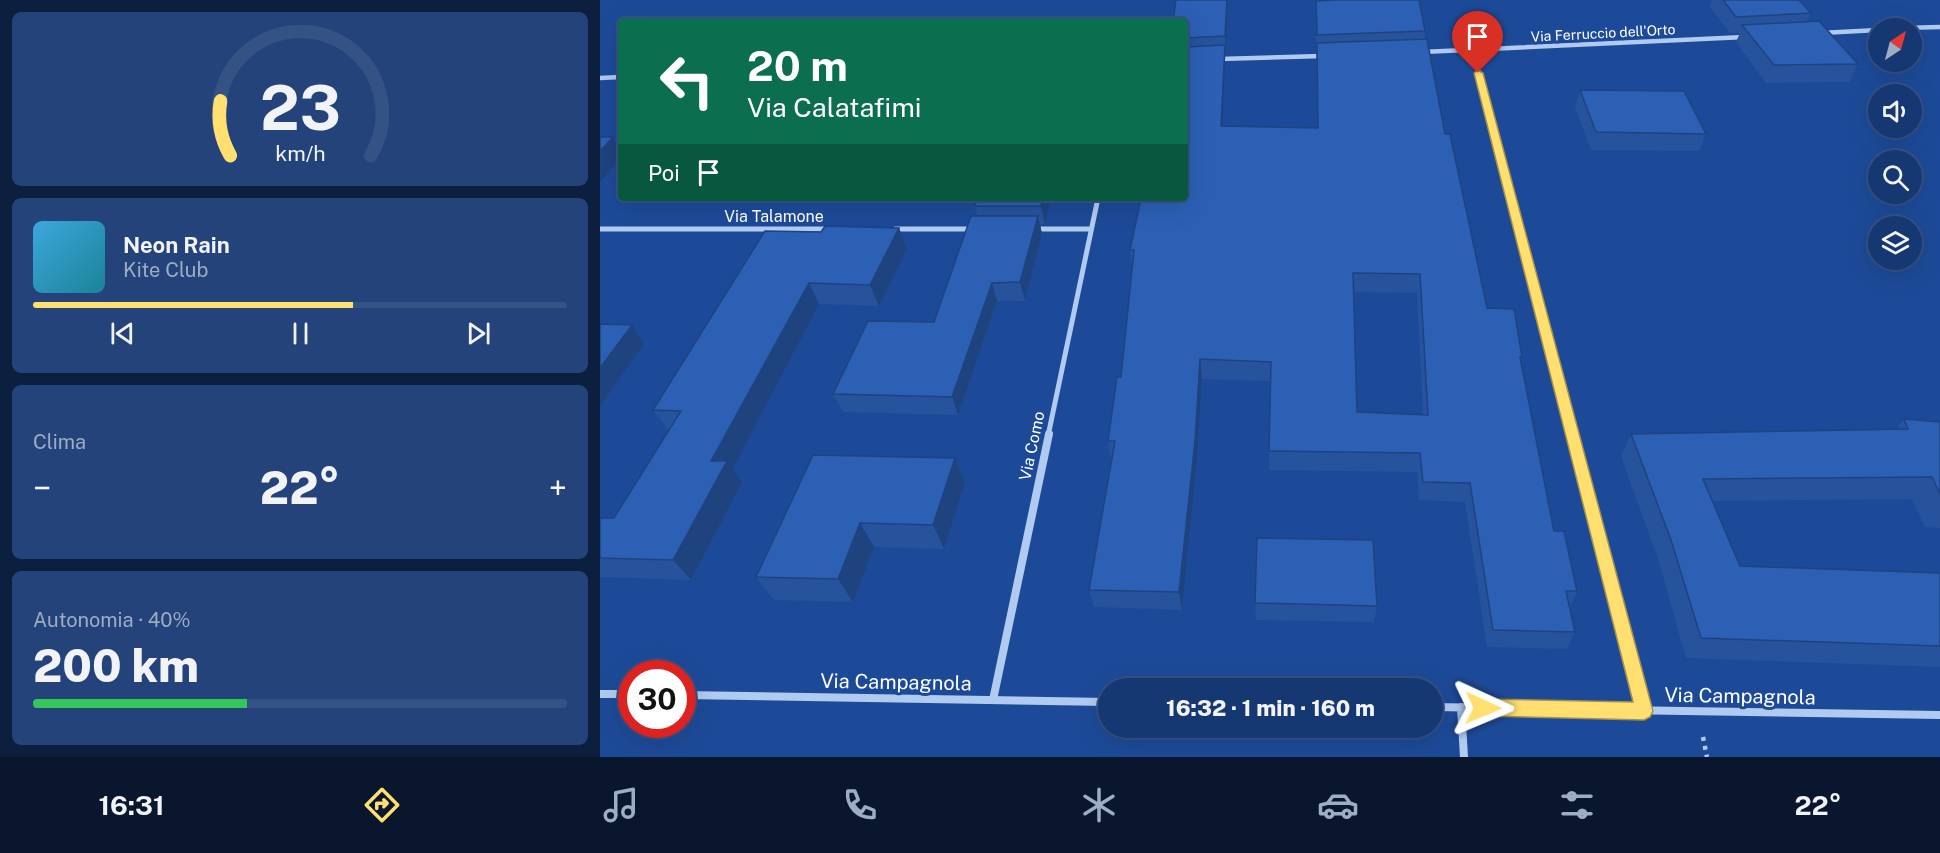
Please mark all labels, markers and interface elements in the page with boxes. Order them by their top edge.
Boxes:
pin [1452,11,1503,73]
north arrow [1868,18,1922,72]
map controls [1868,18,1922,270]
icon: arrive [1461,20,1494,53]
street label: Via Ferruccio dell'Orto [1530,21,1676,45]
text: 20 m [747,41,848,90]
icon: left [648,42,726,120]
text: 23 [259,71,341,144]
button: sound [1868,84,1922,138]
text: Via Calatafimi [747,91,921,123]
text: km/h [275,142,325,167]
button: search [1868,150,1922,204]
icon: arrive [692,156,725,189]
text: Poi [648,160,680,186]
street label: Via Talamone [724,207,824,226]
button: layers [1868,216,1922,270]
text: Neon Rain [123,232,230,258]
text: Kite Club [123,258,208,282]
icon: previous [106,317,139,350]
icon: pause [284,317,317,350]
icon: next [462,317,495,350]
street label: Via Como [1015,410,1049,482]
text: Clima [33,430,86,454]
text: 22° [260,461,340,514]
text: − [33,469,51,507]
text: + [549,469,567,507]
text: Autonomia · 40% [33,608,191,632]
text: 200 km [33,639,199,692]
speed limit sign: 30 [618,660,696,738]
street label: Via Campagnola [820,669,972,695]
position arrow [1451,676,1515,740]
street label: Via Campagnola [1664,683,1816,709]
text: 16:32 · 1 min · 160 m [1166,695,1375,721]
icon: directions [361,784,403,826]
icon: music [600,784,642,826]
icon: phone [839,784,881,826]
icon: climate [1078,784,1120,826]
icon: car [1317,784,1359,826]
icon: filters [1556,784,1598,826]
text: 16:31 [98,789,165,821]
text: 22° [1794,789,1841,821]

